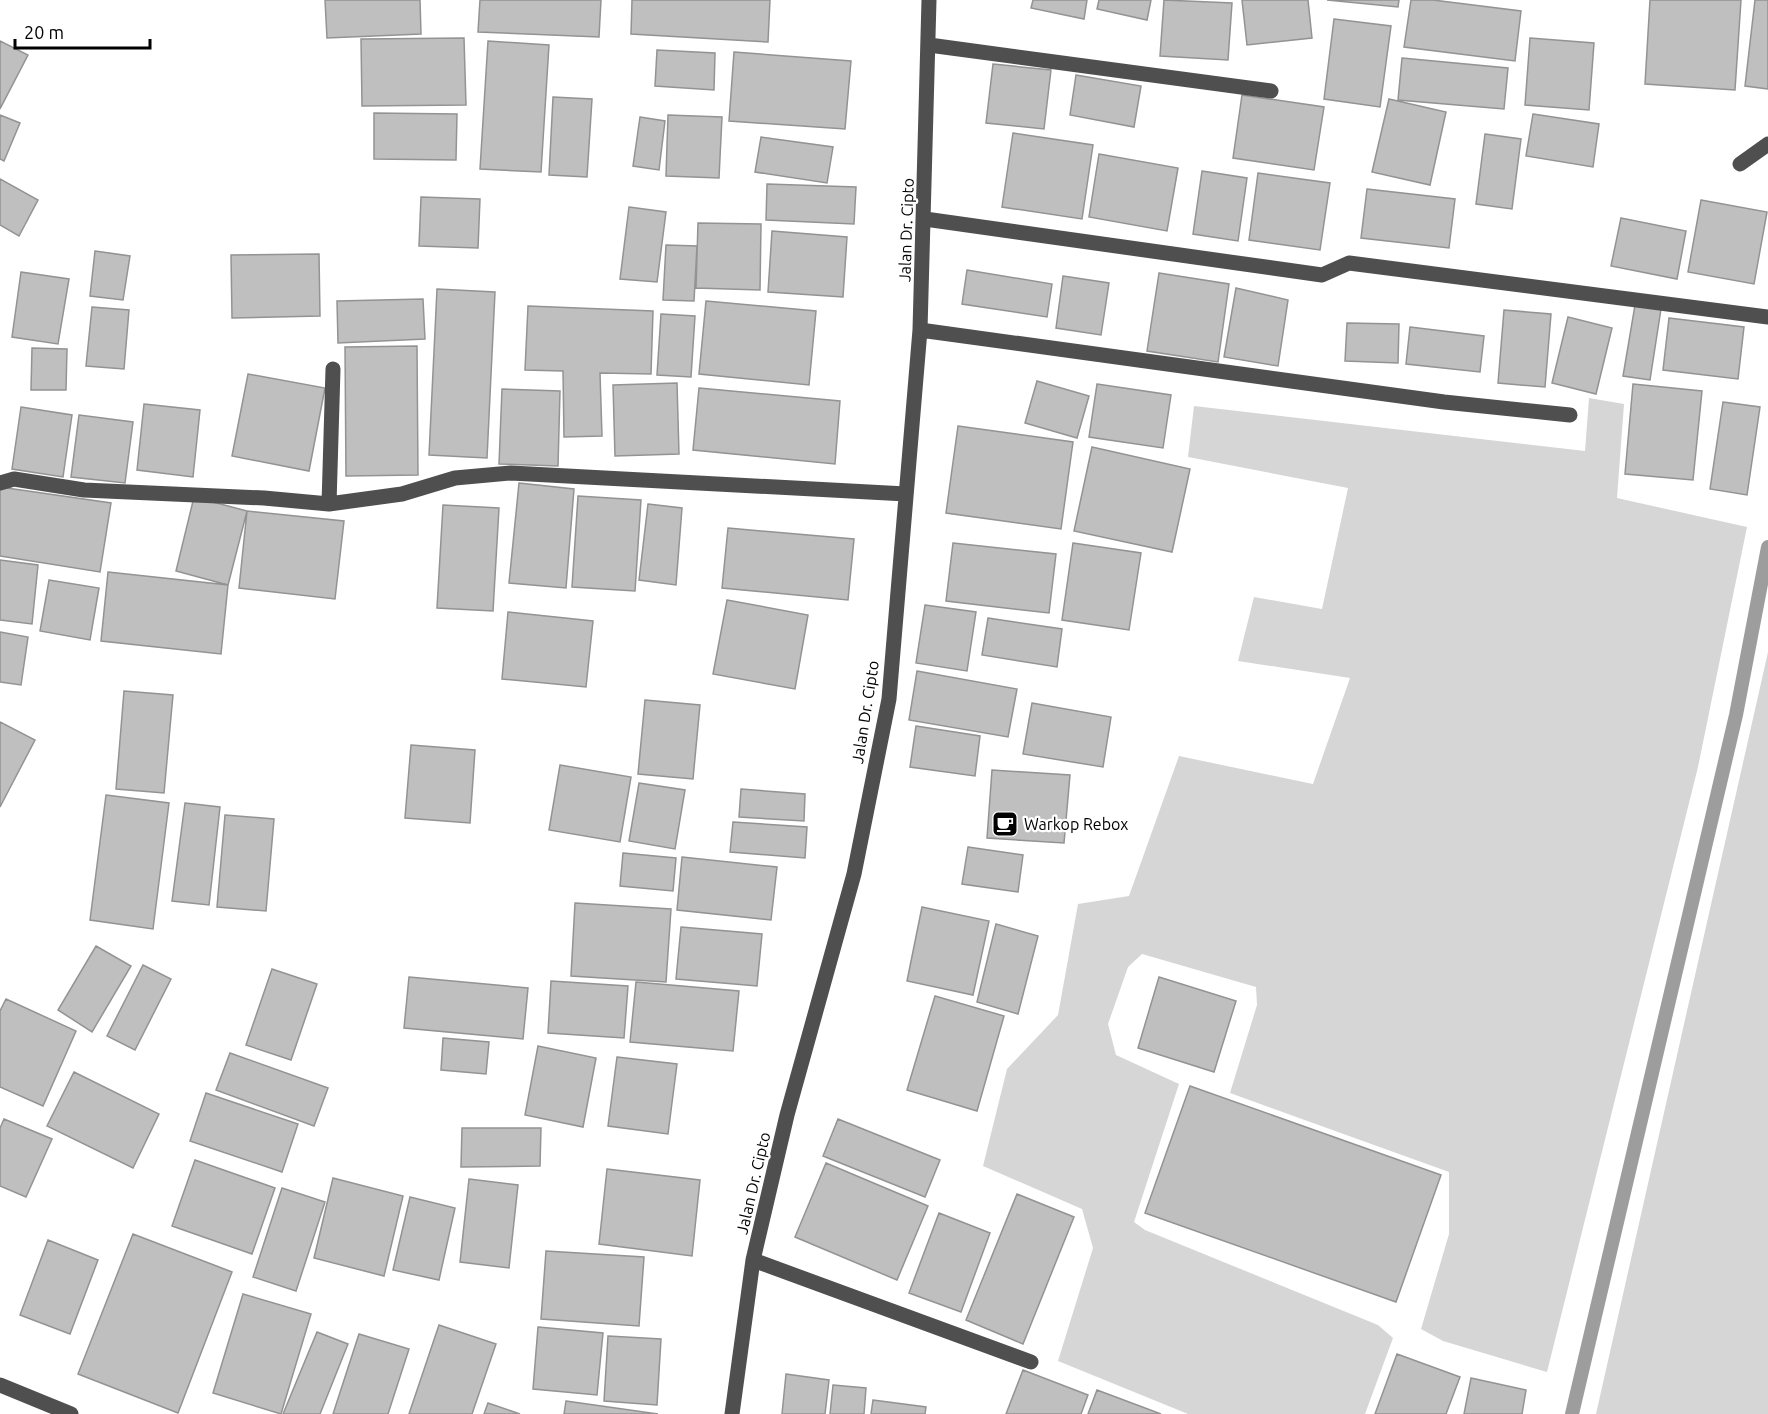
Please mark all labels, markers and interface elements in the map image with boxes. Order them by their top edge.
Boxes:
scale bar [15,12,150,50]
text: 20 m [24,22,64,42]
street label: Jalan Dr. Cipto [895,178,917,282]
street label: Jalan Dr. Cipto [848,659,882,765]
cafe icon: Warkop Rebox [990,809,1020,839]
place label: Warkop Rebox [1024,815,1128,833]
street label: Jalan Dr. Cipto [733,1130,773,1236]

